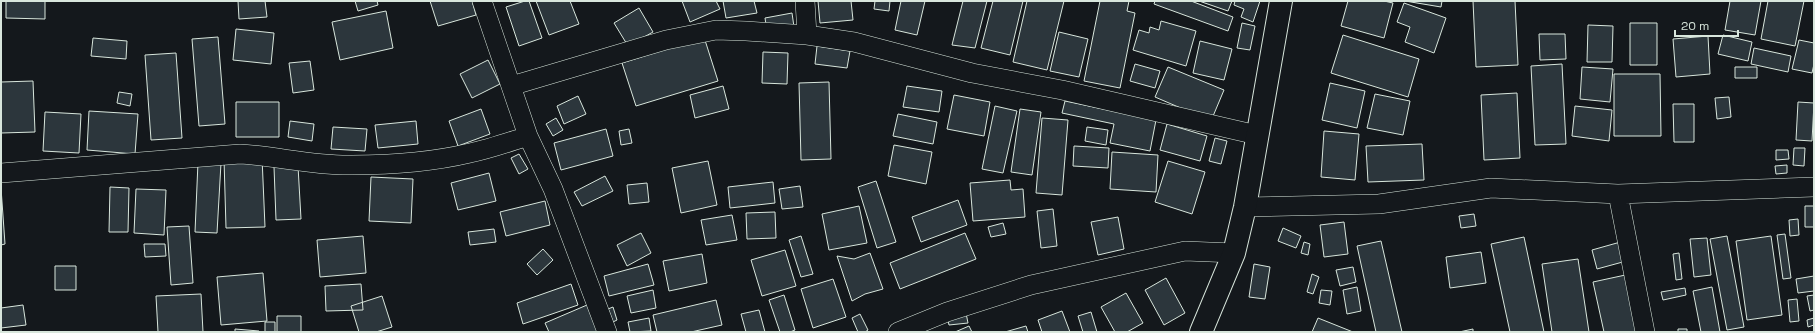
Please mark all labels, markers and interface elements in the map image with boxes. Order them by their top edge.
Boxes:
scale bar [1675,12,1738,38]
text: 20 m [1681,18,1709,34]

